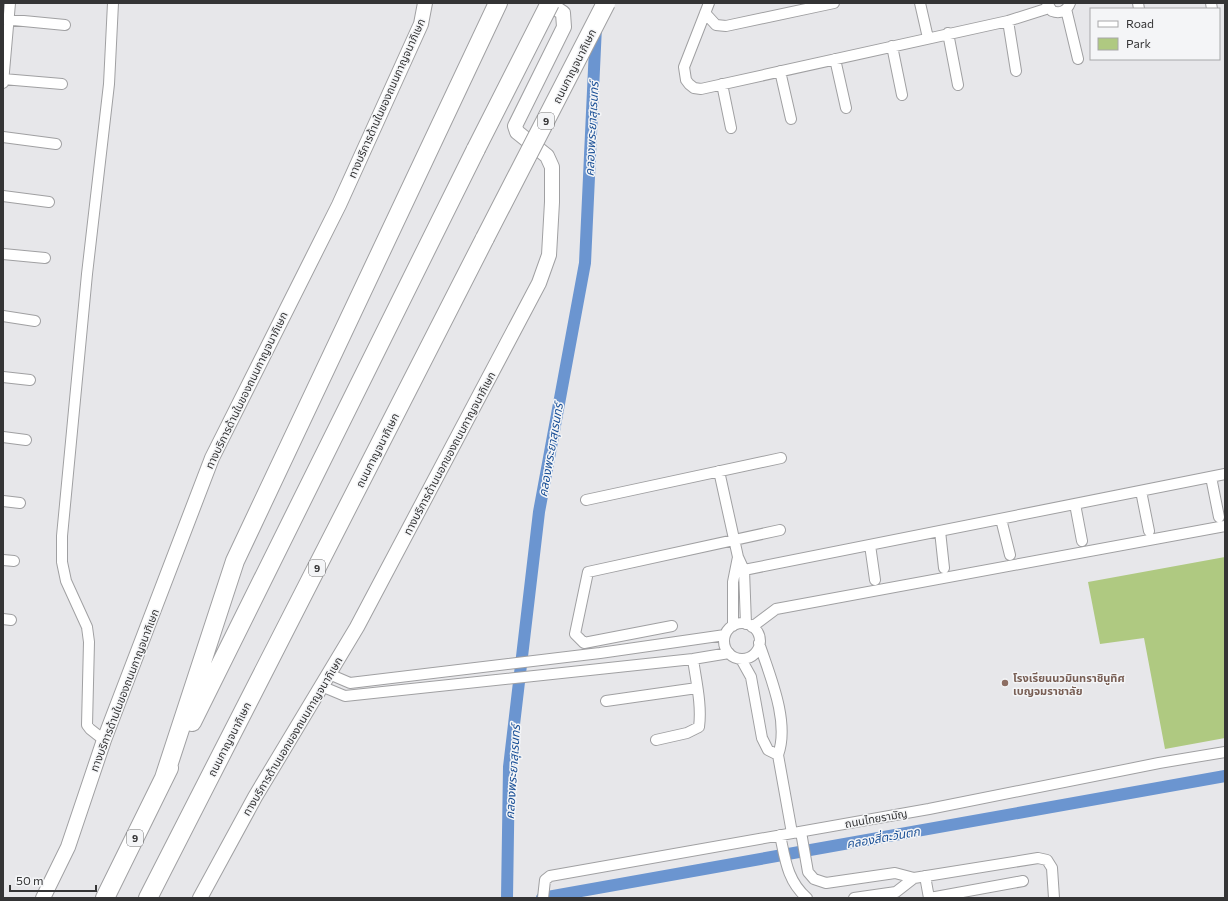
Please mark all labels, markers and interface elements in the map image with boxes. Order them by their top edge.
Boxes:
legend [1090,8,1220,60]
street label: ทางบริการด้านในของถนนกาญจนาภิเษก [345,16,427,180]
text: Road [1126,16,1154,30]
street label: ถนนกาญจนาภิเษก [550,27,598,105]
text: Park [1126,36,1152,50]
water label: คลองพระยาสุเรนทร์ [582,79,603,177]
road number: 9 [538,113,554,129]
street label: ทางบริการด้านในของถนนกาญจนาภิเษก [202,309,290,471]
street label: ทางบริการด้านนอกของถนนกาญจนาภิเษก [400,369,498,537]
water label: คลองพระยาสุเรนทร์ [535,400,568,498]
street label: ถนนกาญจนาภิเษก [353,411,401,489]
road number: 9 [309,560,325,576]
street label: ทางบริการด้านในของถนนกาญจนาภิเษก [87,607,161,773]
street label: ทางบริการด้านนอกของถนนกาญจนาภิเษก [239,654,345,818]
place label: โรงเรียนนวมินทราชินูทิศ เบญจมราชาลัย [1013,671,1125,697]
marker: โรงเรียนนวมินทราชินูทิศ เบญจมราชาลัย [1000,678,1010,688]
street label: ถนนกาญจนาภิเษก [205,700,253,778]
water label: คลองพระยาสุเรนทร์ [502,722,524,820]
street label: ถนนไทยรามัญ [844,806,908,830]
water label: คลองสี่ตะวันตก [845,823,922,850]
road number: 9 [127,830,143,846]
scale bar [10,867,96,893]
text: 50 m [16,873,44,887]

